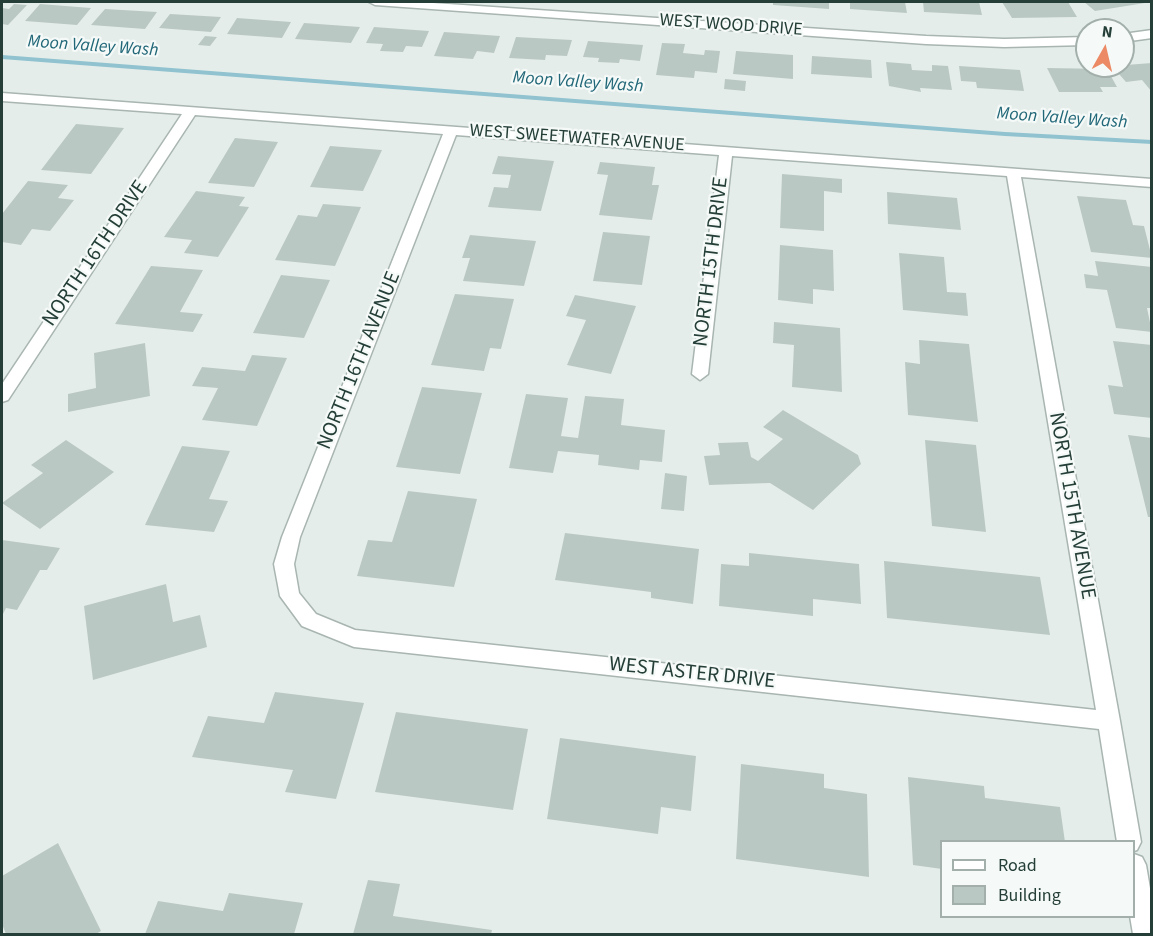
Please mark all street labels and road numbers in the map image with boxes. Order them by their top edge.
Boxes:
street label: WEST WOOD DRIVE [659,10,803,42]
street label: WEST SWEETWATER AVENUE [469,121,685,157]
street label: NORTH 16TH DRIVE [38,176,154,332]
street label: NORTH 15TH DRIVE [689,176,735,348]
street label: NORTH 16TH AVENUE [313,268,407,454]
street label: NORTH 15TH AVENUE [1042,410,1100,602]
street label: WEST ASTER DRIVE [608,653,776,695]

